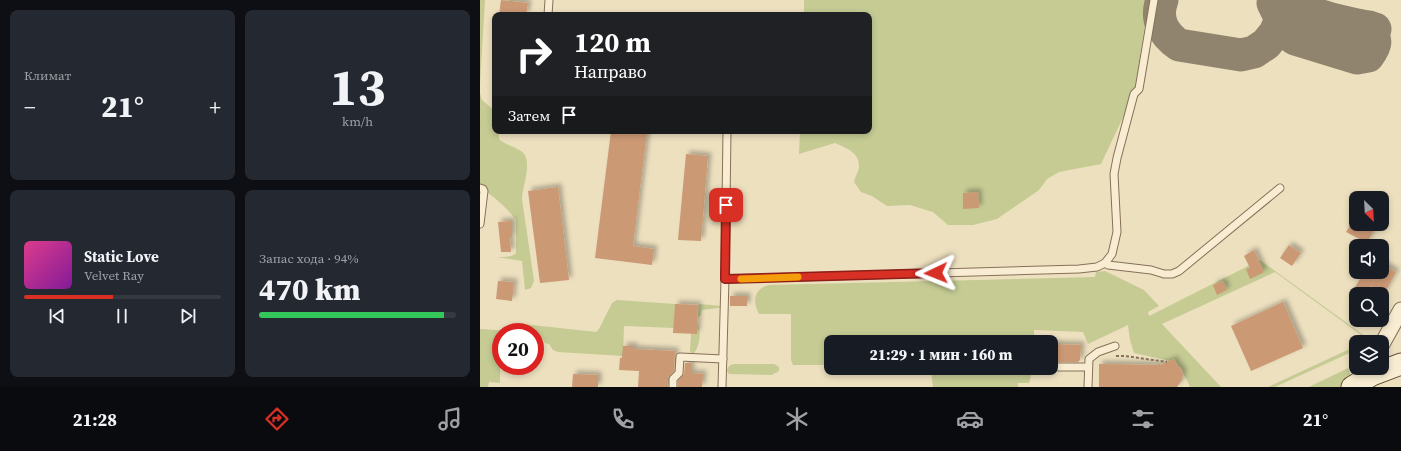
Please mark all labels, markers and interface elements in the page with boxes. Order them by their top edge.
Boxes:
text: 120 m [574,23,651,61]
icon: right [508,28,560,80]
text: 13 [329,51,386,122]
text: Направо [574,59,647,84]
text: Климат [24,67,71,84]
text: 21° [101,86,144,127]
text: − [24,92,36,122]
text: + [209,92,221,122]
icon: arrive [558,104,580,126]
text: Затем [508,105,550,126]
text: km/h [342,113,373,130]
pin [709,188,743,222]
north arrow [1349,191,1389,231]
map controls [1349,191,1389,375]
icon: arrive [715,194,737,216]
button: sound [1349,239,1389,279]
text: Static Love [84,246,159,267]
text: Запас хода · 94% [259,250,359,267]
position arrow [915,252,957,294]
text: Velvet Ray [84,267,144,284]
text: 470 km [259,269,360,310]
button: search [1349,287,1389,327]
icon: previous [46,305,68,327]
icon: pause [111,305,133,327]
icon: next [177,305,199,327]
speed limit sign: 20 [492,323,544,375]
button: layers [1349,335,1389,375]
text: 21:29 · 1 мин · 160 m [870,344,1012,365]
icon: directions [263,405,291,433]
icon: music [436,405,464,433]
icon: phone [609,405,637,433]
icon: climate [783,405,811,433]
icon: car [956,405,984,433]
icon: filters [1129,405,1157,433]
text: 21:28 [73,407,117,432]
text: 21° [1303,407,1328,432]

